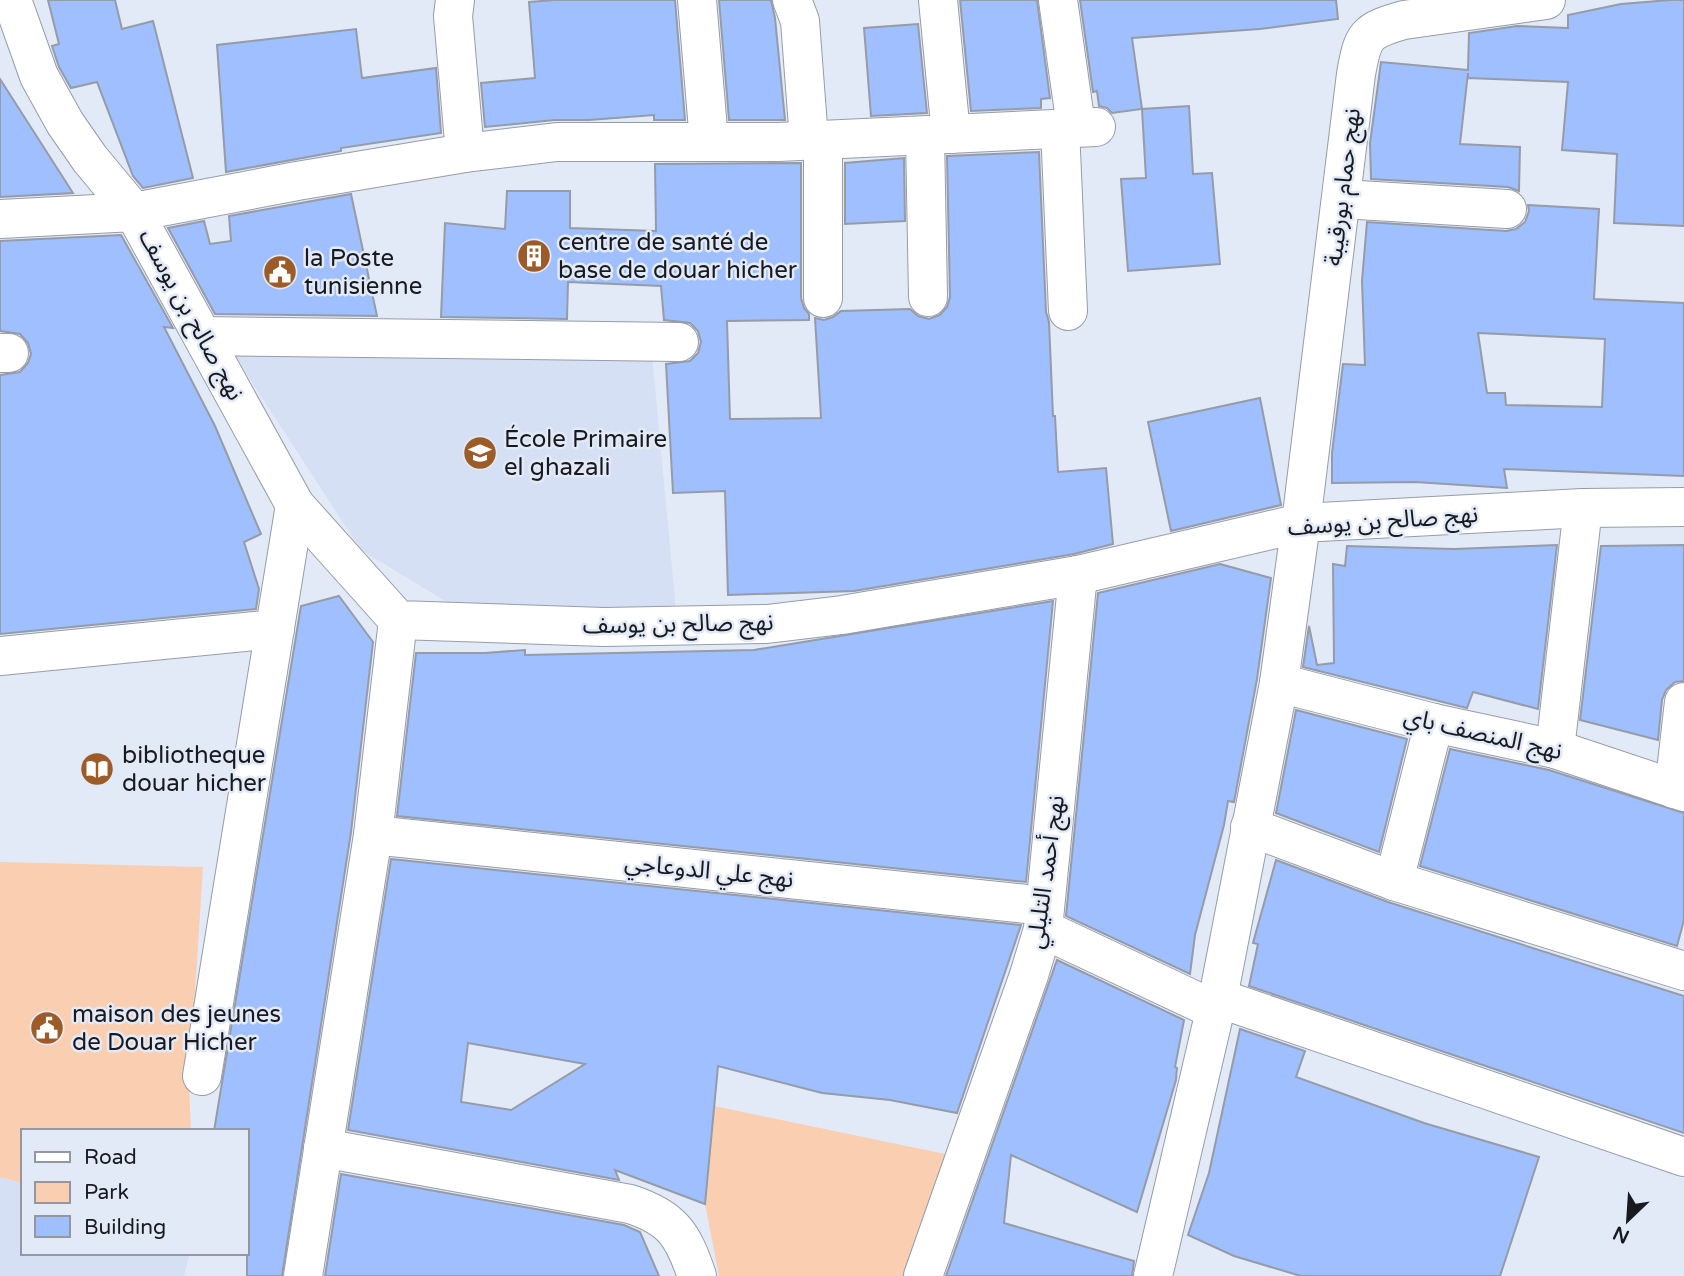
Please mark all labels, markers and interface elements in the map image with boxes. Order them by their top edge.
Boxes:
street label: نهج حمام بورقيبة [1319,106,1370,268]
street label: نهج صالح بن يوسف [130,224,250,407]
place label: centre de santé de base de douar hicher [558,228,798,285]
building icon: centre de santé de base de douar hicher [515,237,553,275]
place label: la Poste tunisienne [304,244,422,301]
public building icon: la Poste tunisienne [261,253,299,291]
place label: École Primaire el ghazali [504,424,667,482]
school or university icon: École Primaire el ghazali [461,434,499,472]
street label: نهج صالح بن يوسف [1287,500,1479,544]
street label: نهج صالح بن يوسف [582,608,774,642]
street label: نهج المنصف باي [1400,702,1565,770]
place label: bibliotheque douar hicher [122,741,267,798]
library icon: bibliotheque douar hicher [78,750,116,788]
street label: نهج أحمد التليلي [1019,793,1075,951]
street label: نهج علي الدوعاجي [623,848,795,898]
place label: maison des jeunes de Douar Hicher [72,1000,281,1057]
public building icon: maison des jeunes de Douar Hicher [28,1009,66,1047]
legend [21,1129,248,1255]
text: Road [84,1145,137,1170]
text: Park [84,1180,129,1205]
north arrow [1593,1185,1663,1255]
text: Building [84,1215,166,1240]
text: N [1610,1221,1633,1248]

